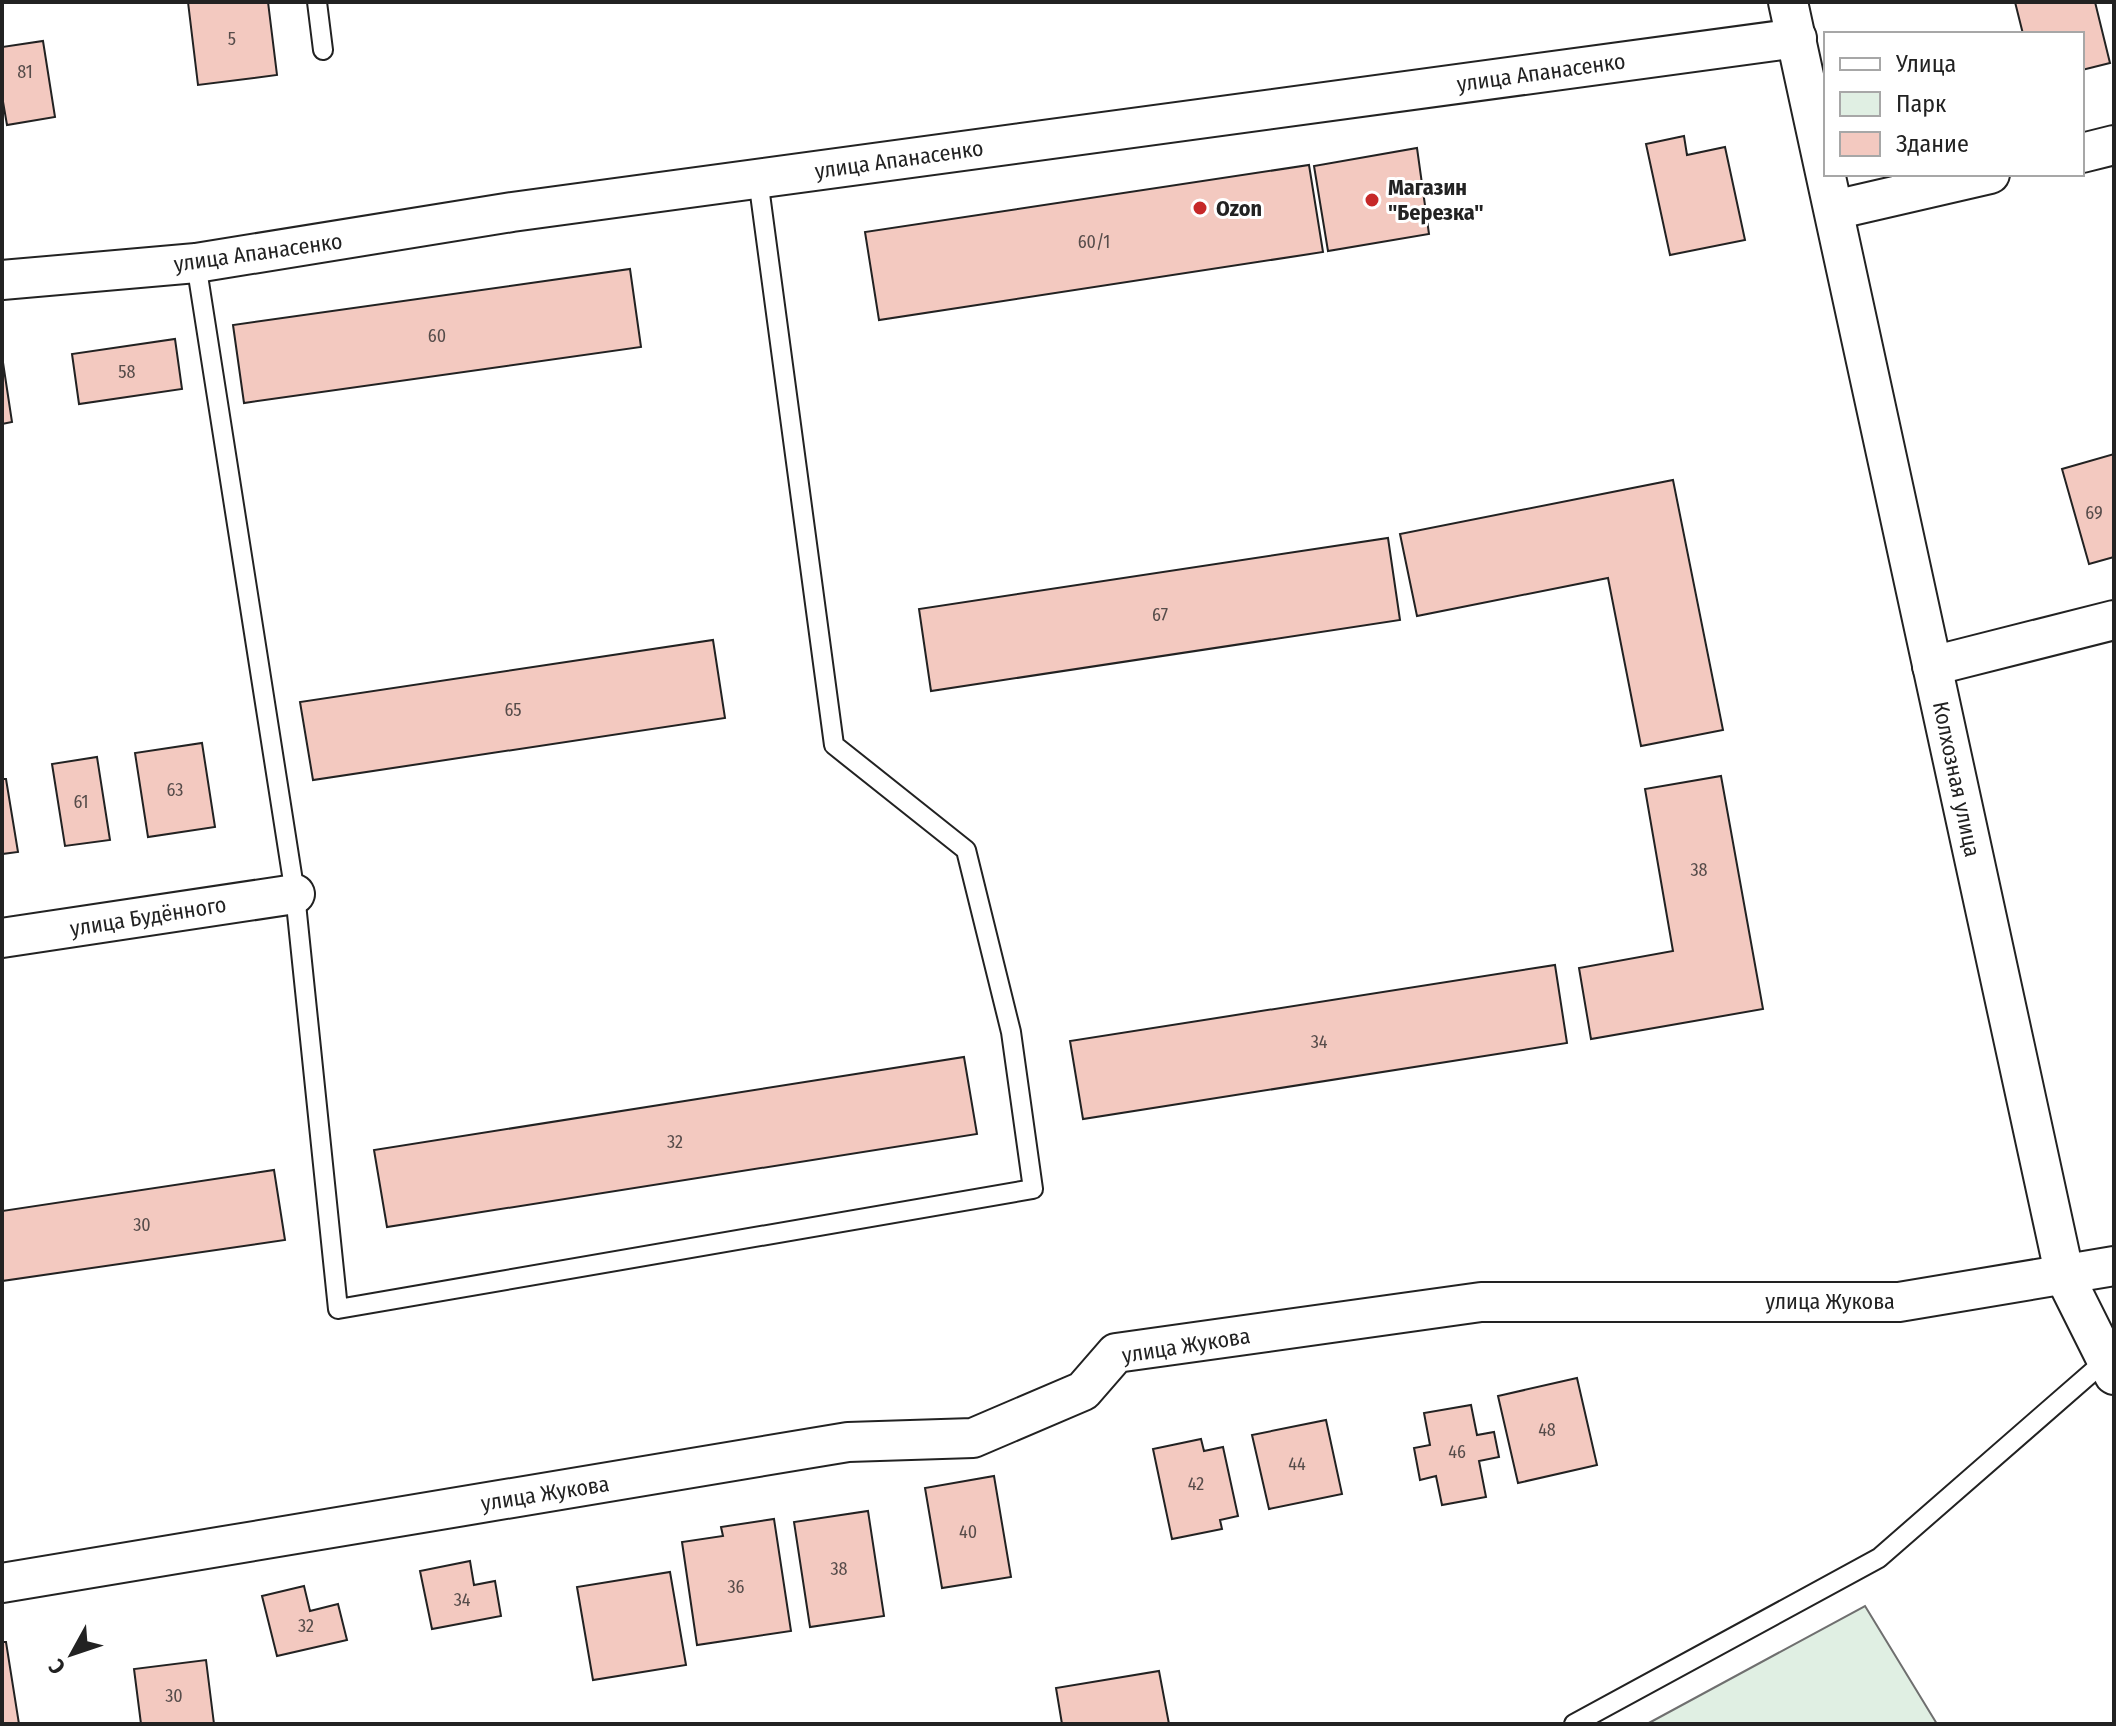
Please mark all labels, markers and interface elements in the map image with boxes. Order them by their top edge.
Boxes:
house number: 5 [228,28,236,50]
legend [1824,32,2084,176]
street label: улица Апанасенко [1455,47,1627,98]
text: Улица [1895,50,1956,78]
house number: 81 [17,61,33,83]
text: Парк [1896,90,1947,118]
text: Здание [1896,130,1969,158]
street label: улица Апанасенко [813,134,985,185]
place label: Магазин "Березка" [1388,174,1484,226]
marker: Магазин "Березка" [1363,191,1381,209]
place label: Ozon [1216,195,1262,222]
marker: Ozon [1191,199,1209,217]
street label: улица Апанасенко [172,227,344,278]
house number: 60/1 [1078,231,1110,253]
house number: 60 [428,325,446,347]
house number: 58 [118,361,136,383]
house number: 69 [2085,502,2103,524]
house number: 67 [1152,604,1168,626]
house number: 65 [504,699,522,721]
street label: Колхозная улица [1927,699,1986,859]
house number: 63 [167,779,183,801]
house number: 61 [73,791,89,813]
house number: 38 [1690,859,1708,881]
street label: улица Будённого [68,891,228,942]
house number: 34 [1311,1031,1328,1053]
house number: 32 [667,1131,683,1153]
house number: 30 [133,1214,151,1236]
street label: улица Жукова [1765,1288,1895,1315]
street label: улица Жукова [1120,1322,1252,1369]
house number: 48 [1538,1419,1556,1441]
house number: 46 [1448,1441,1466,1463]
house number: 44 [1288,1453,1306,1475]
street label: улица Жукова [479,1470,611,1517]
house number: 42 [1188,1473,1204,1495]
house number: 40 [959,1521,977,1543]
house number: 38 [830,1558,848,1580]
house number: 36 [727,1576,745,1598]
house number: 34 [454,1589,471,1611]
north arrow [32,1614,112,1694]
house number: 32 [298,1615,314,1637]
text: С [43,1653,71,1680]
house number: 30 [165,1685,183,1707]

